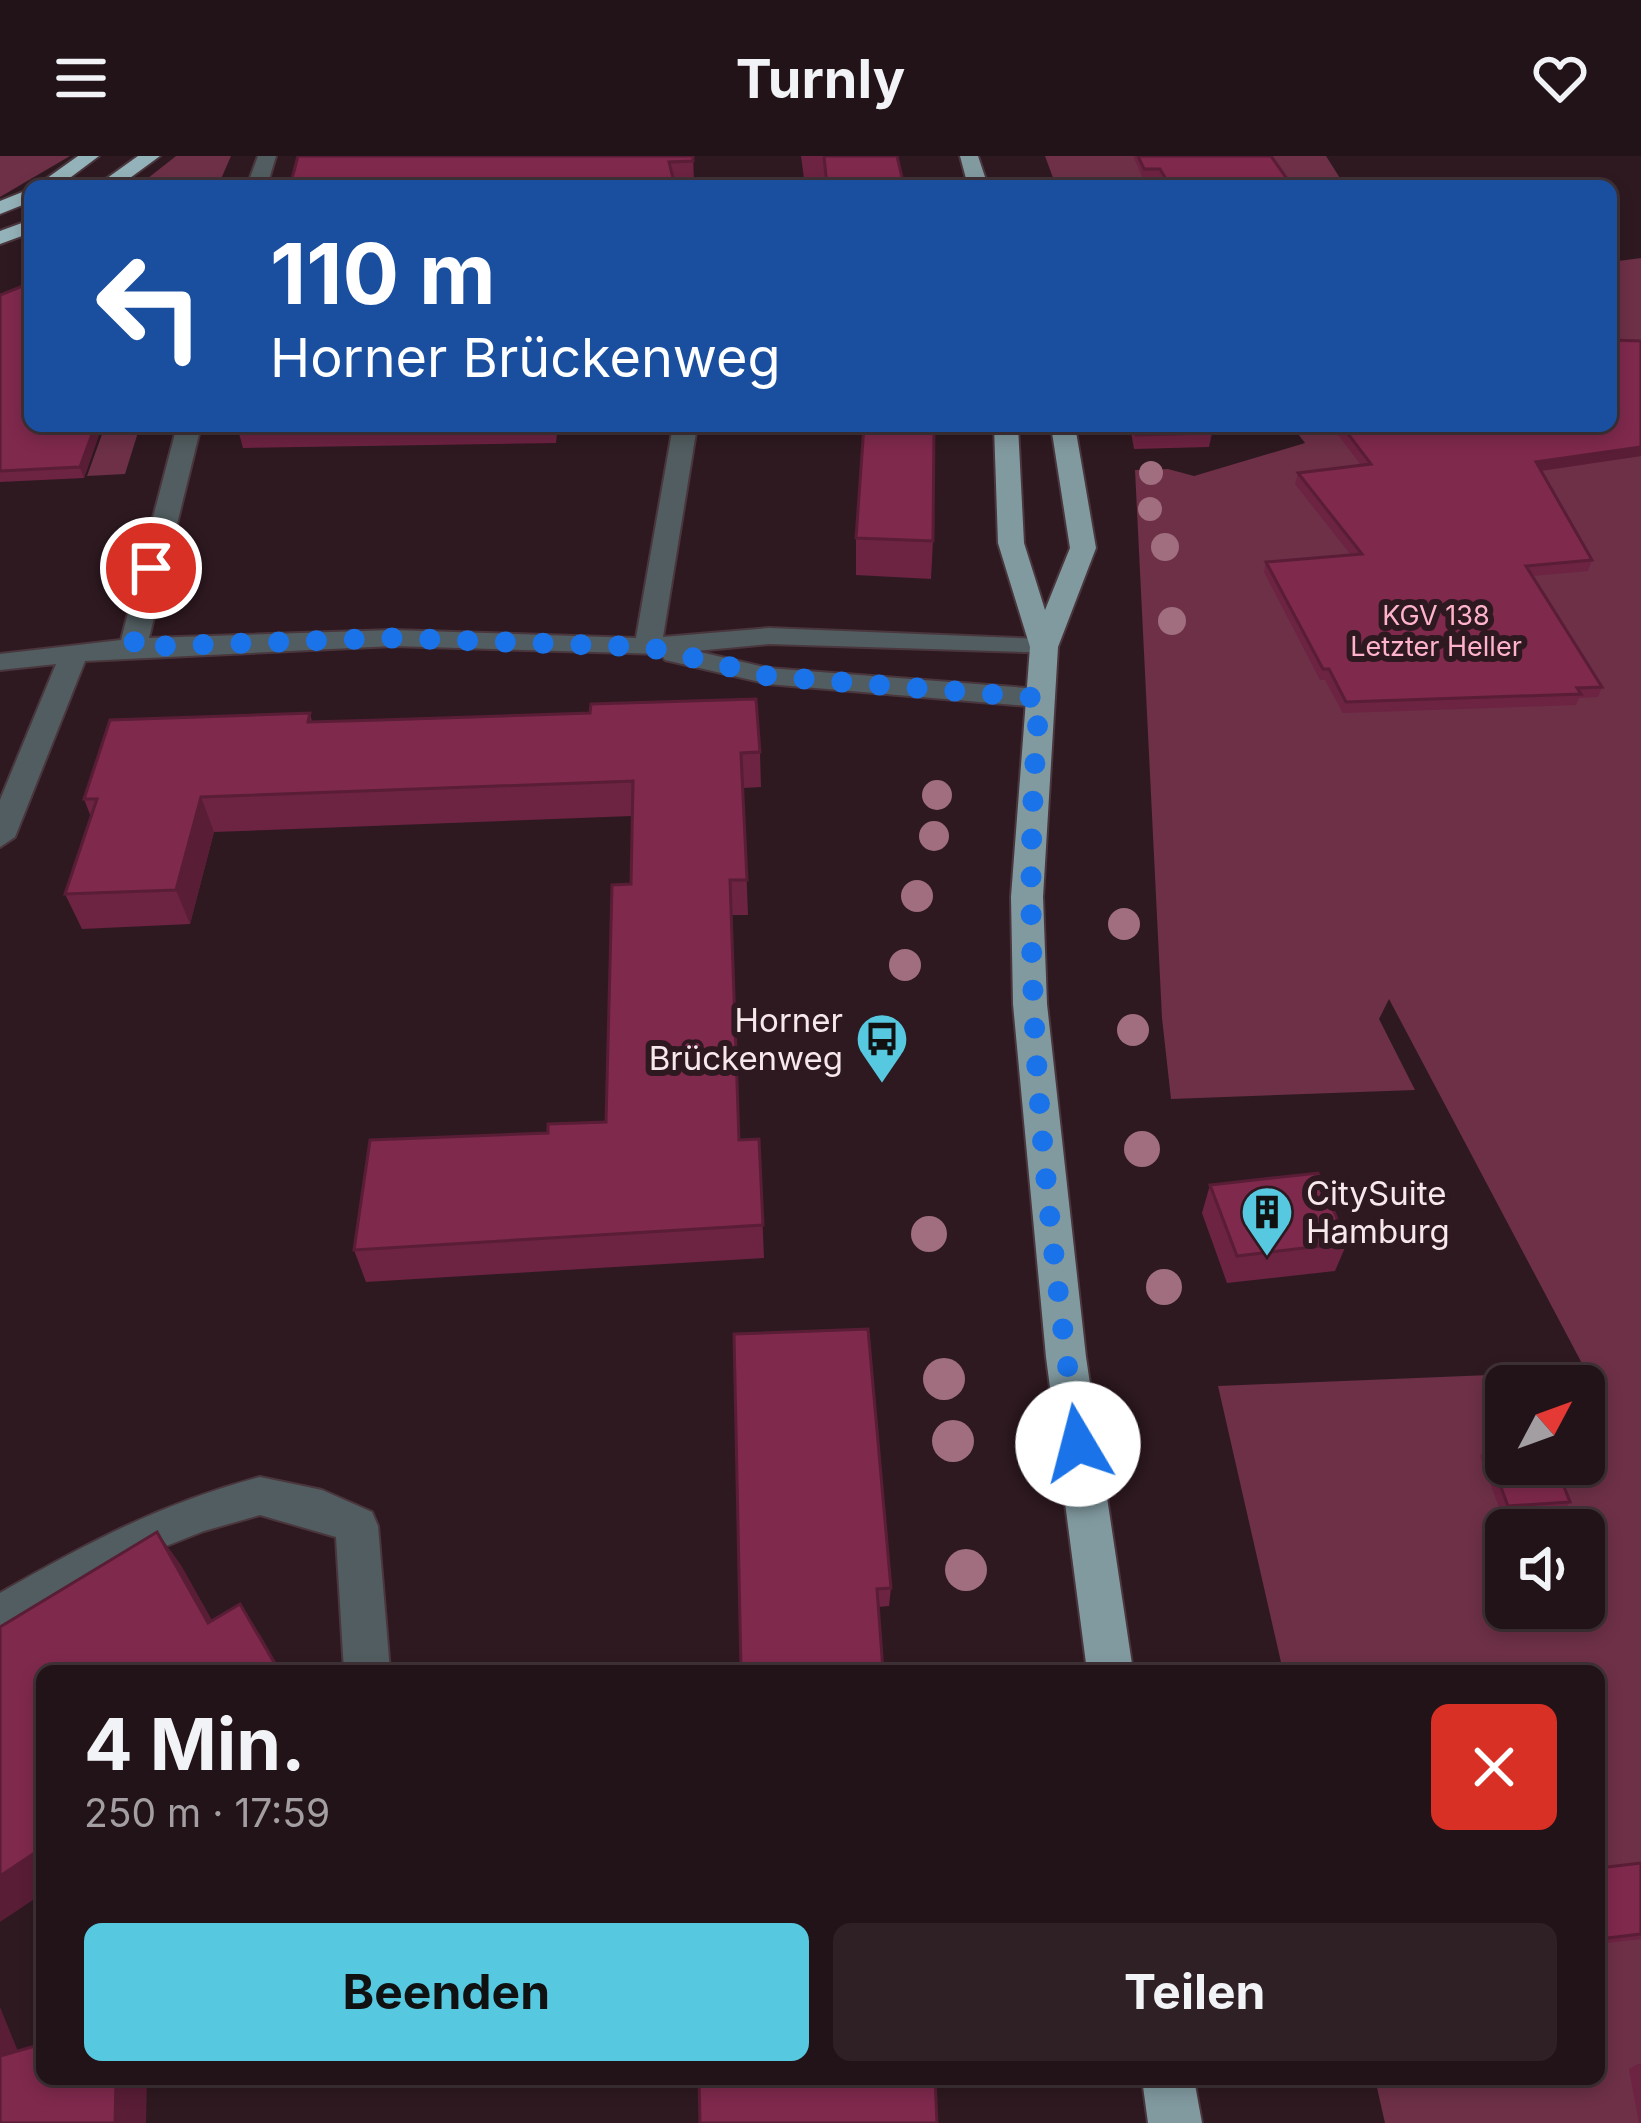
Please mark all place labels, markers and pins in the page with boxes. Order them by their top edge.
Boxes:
pin [100,517,202,619]
place label: Horner Brückenweg [649,1000,843,1078]
bus stop icon: Horner Brückenweg [854,1011,910,1085]
place label: CitySuite Hamburg [1306,1173,1450,1251]
building icon: CitySuite Hamburg [1239,1184,1295,1258]

